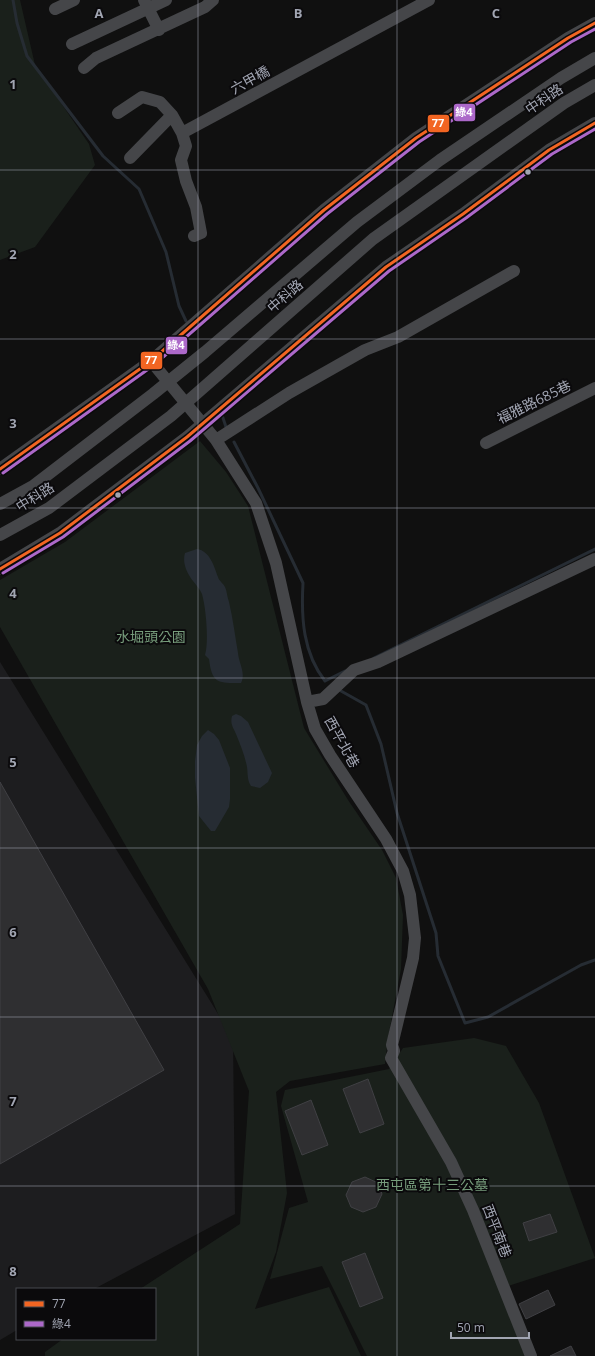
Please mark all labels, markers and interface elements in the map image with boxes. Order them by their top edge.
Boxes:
text: A [95,4,104,22]
text: B [294,4,303,22]
text: C [492,4,500,22]
street label: 六甲橋 [227,61,273,98]
text: 1 [9,75,17,93]
street label: 中科路 [521,79,566,118]
line badge: 綠4 [453,103,476,122]
text: 綠4 [455,104,473,119]
line badge: 77 [427,114,450,133]
text: 77 [432,115,444,130]
unlabelled marker [523,167,533,177]
text: 2 [9,245,17,263]
street label: 中科路 [263,275,307,317]
line badge: 綠4 [165,336,188,355]
text: 綠4 [167,337,185,352]
line badge: 77 [140,351,163,370]
text: 77 [145,352,157,367]
street label: 福雅路685巷 [494,375,574,428]
text: 3 [9,414,17,432]
street label: 中科路 [12,477,58,516]
unlabelled marker [113,490,123,500]
text: 4 [9,584,17,602]
park label: 水堀頭公園 [116,627,186,646]
street label: 西平北巷 [321,713,364,771]
text: 5 [9,753,17,771]
text: 6 [9,923,17,941]
text: 7 [9,1092,17,1110]
park label: 西屯區第十三公墓 [376,1175,488,1194]
street label: 西平南巷 [479,1201,516,1260]
text: 8 [9,1262,17,1280]
legend [16,1288,156,1340]
text: 77 [52,1295,66,1312]
scale bar [451,1314,529,1340]
text: 綠4 [52,1315,71,1332]
text: 50 m [457,1319,485,1336]

